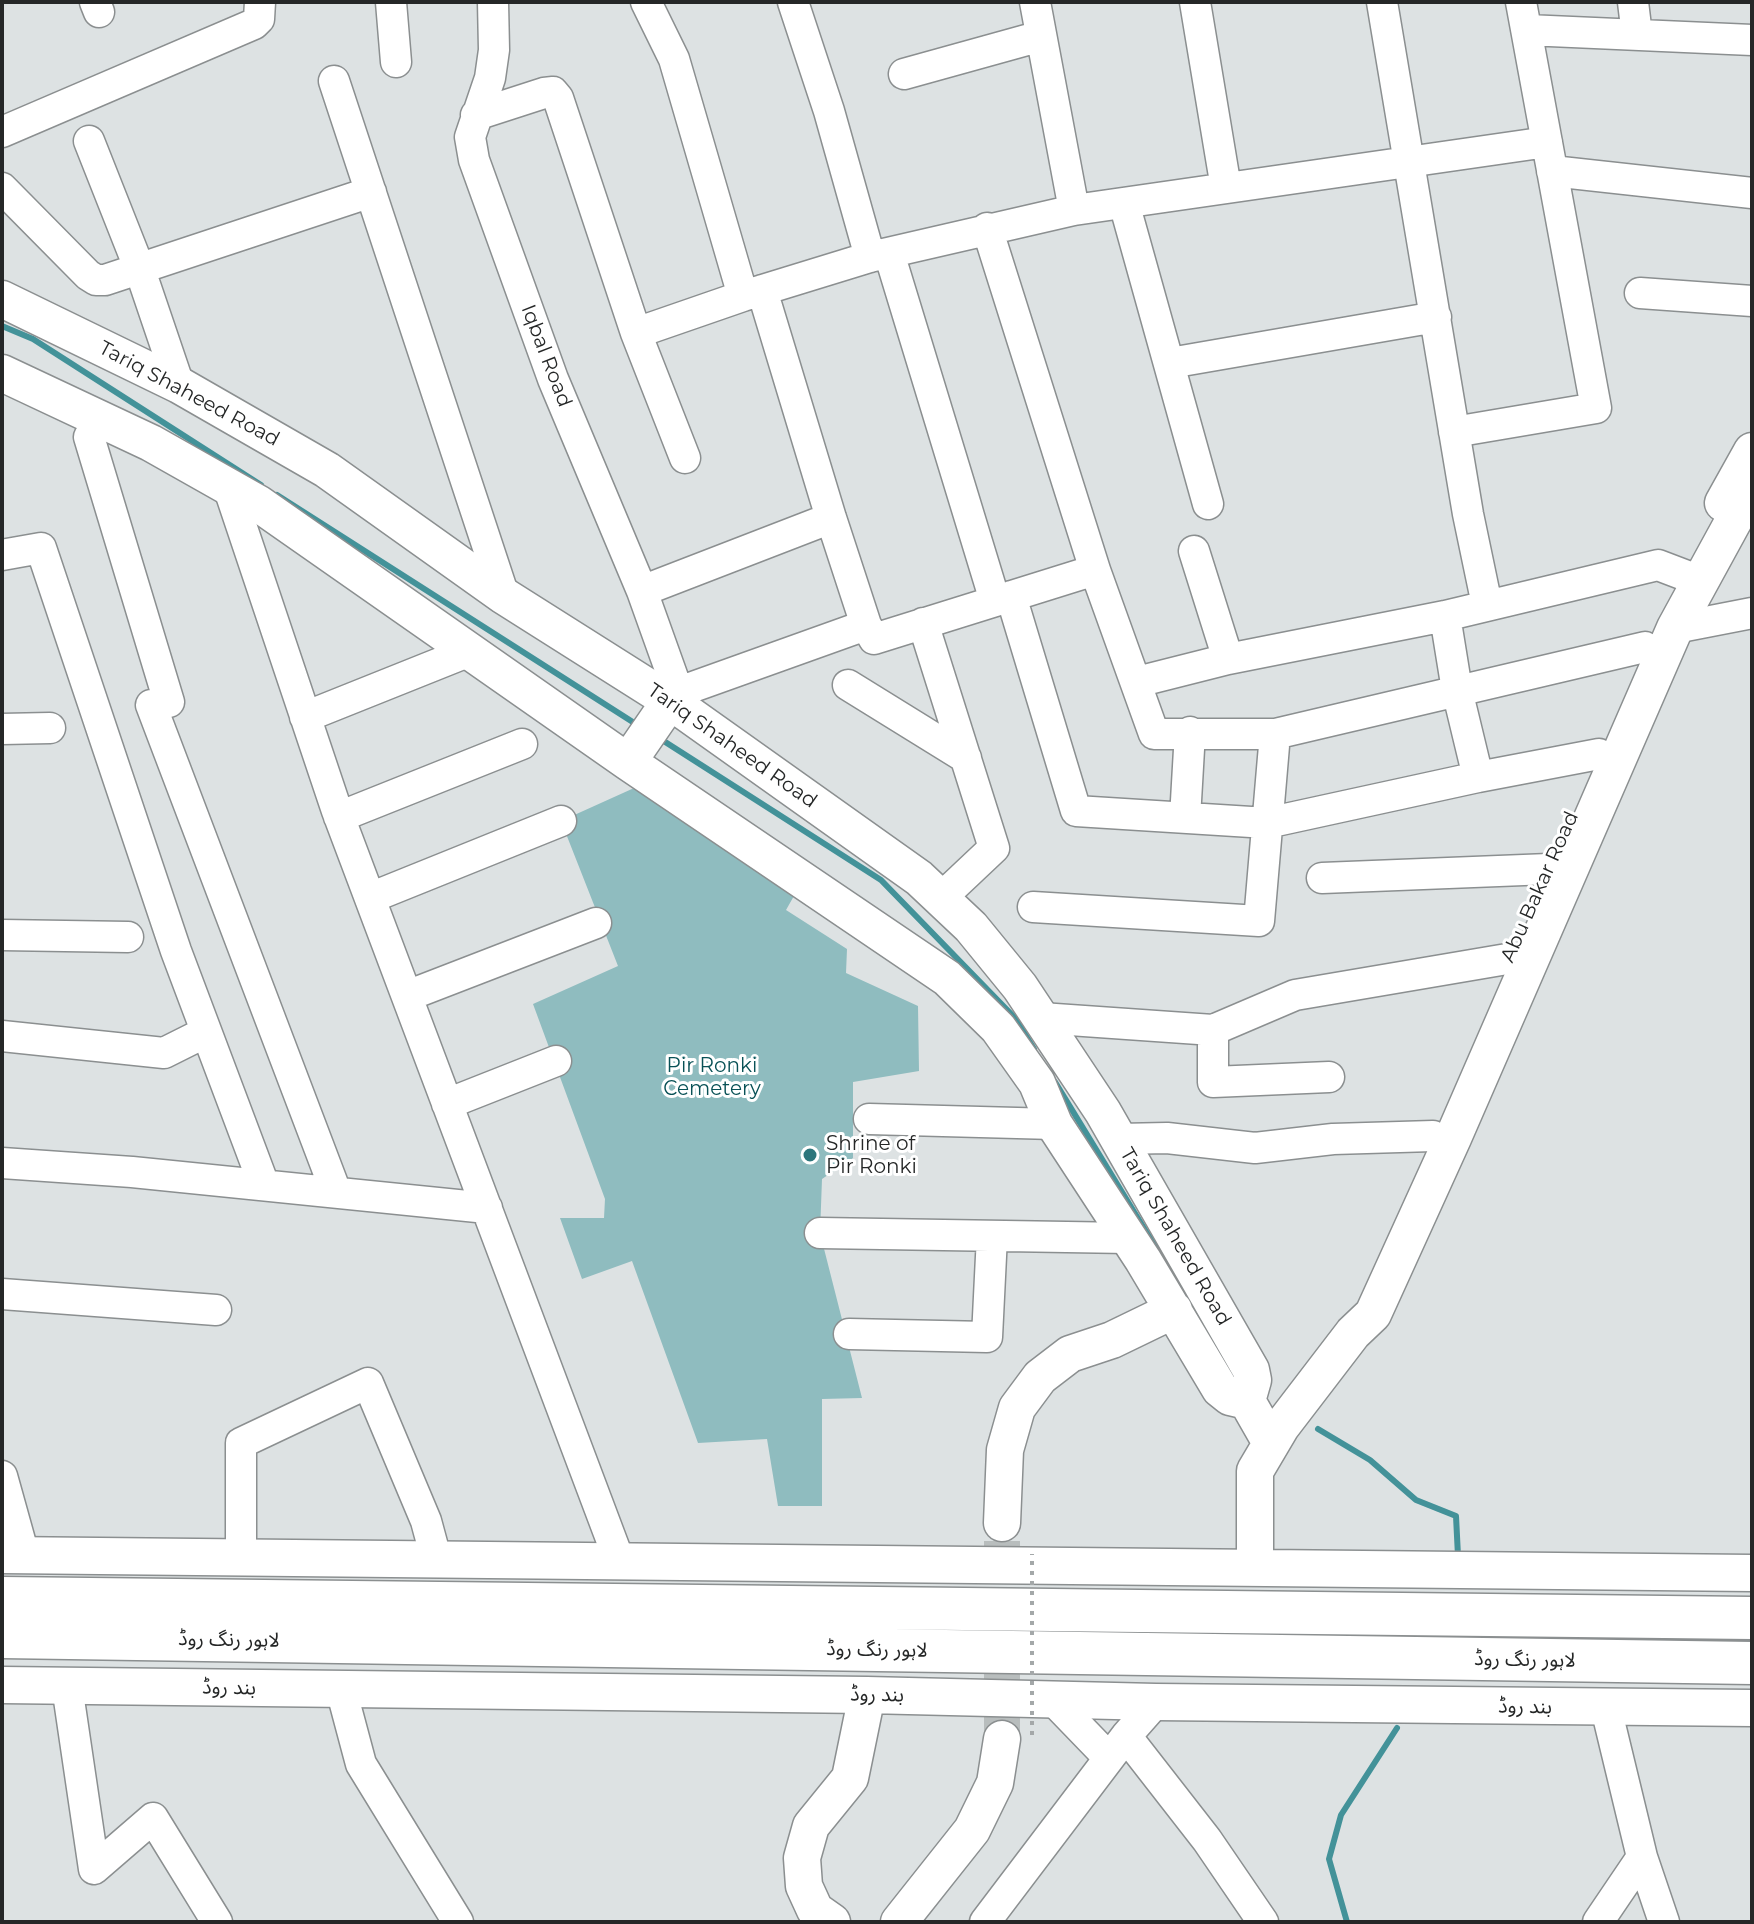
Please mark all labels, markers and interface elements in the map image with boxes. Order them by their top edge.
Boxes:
street label: Iqbal Road [515,301,577,411]
street label: Tariq Shaheed Road [95,336,283,452]
street label: Tariq Shaheed Road [643,678,821,814]
street label: Abu Bakar Road [1496,808,1584,966]
park label: Pir Ronki Cemetery [663,1054,761,1101]
place label: Shrine of Pir Ronki [826,1132,917,1179]
street label: Tariq Shaheed Road [1114,1144,1236,1330]
marker: Shrine of Pir Ronki [801,1146,819,1164]
street label: لاہور رنگ روڈ [178,1627,280,1653]
street label: لاہور رنگ روڈ [826,1637,928,1663]
street label: لاہور رنگ روڈ [1474,1647,1576,1673]
street label: بند روڈ [202,1676,256,1700]
street label: بند روڈ [850,1683,904,1707]
street label: بند روڈ [1498,1695,1552,1719]

